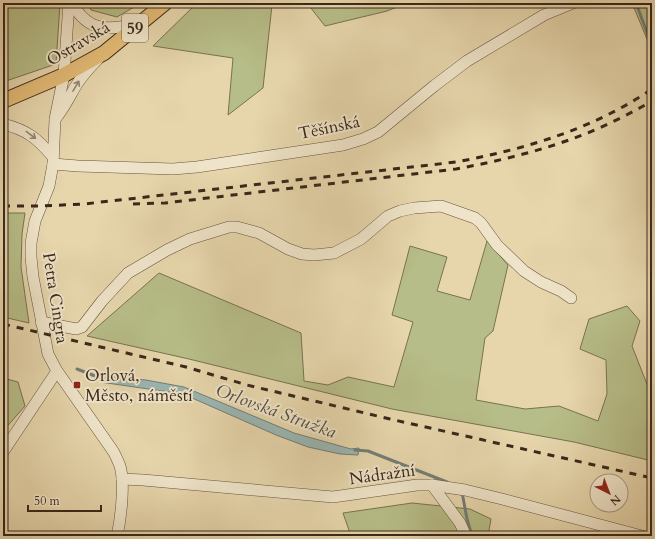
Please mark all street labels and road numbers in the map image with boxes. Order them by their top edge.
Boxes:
road number: 59 [122,14,148,42]
street label: Ostravská [42,15,115,71]
street label: Těšínská [296,110,363,145]
street label: Petra Cingra [37,251,74,346]
street label: Nádražní [348,458,417,491]

